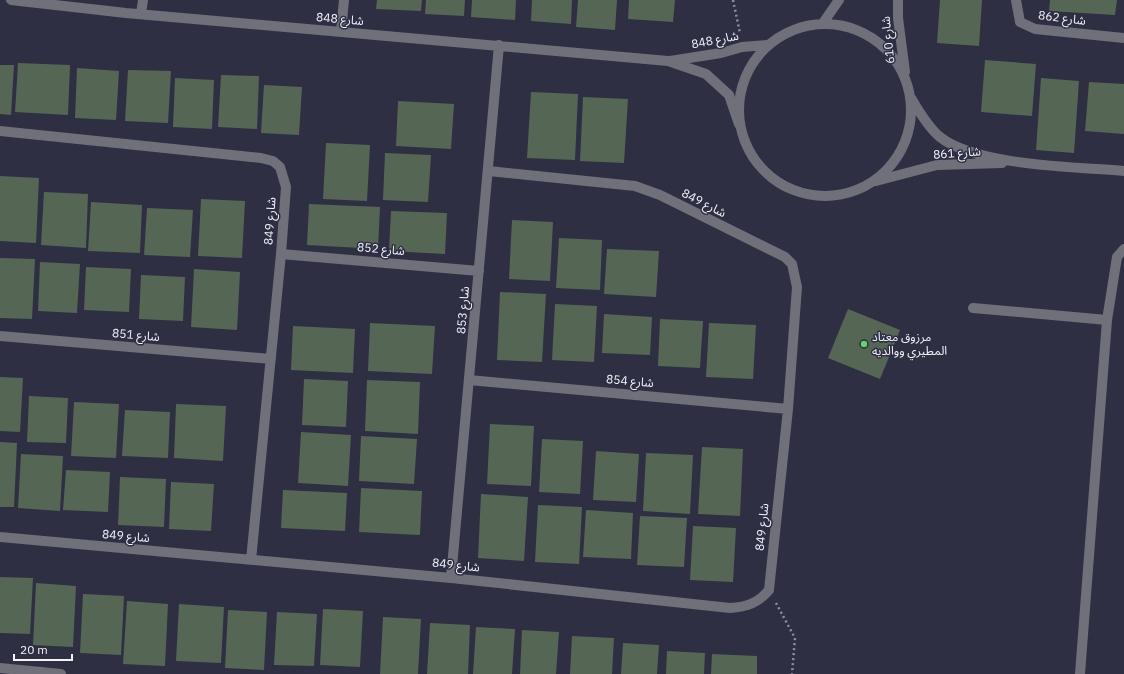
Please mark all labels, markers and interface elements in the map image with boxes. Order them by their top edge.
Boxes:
street label: شارع 862 [1037,7,1087,30]
street label: شارع 848 [315,9,365,30]
street label: شارع 610 [878,15,899,65]
street label: شارع 848 [690,28,740,53]
street label: شارع 861 [933,143,981,164]
street label: شارع 849 [679,185,729,222]
street label: شارع 849 [260,197,281,245]
street label: شارع 852 [356,239,406,260]
street label: شارع 853 [453,285,474,335]
street label: شارع 851 [111,325,161,346]
place label: مرزوق معتاد المطيري ووالديه [872,329,947,361]
marker: مرزوق معتاد المطيري ووالديه [859,339,869,349]
street label: شارع 854 [605,371,655,392]
street label: شارع 849 [752,502,773,552]
street label: شارع 849 [101,526,151,547]
street label: شارع 849 [431,555,481,576]
scale bar [14,636,72,662]
text: 20 m [20,642,48,657]

